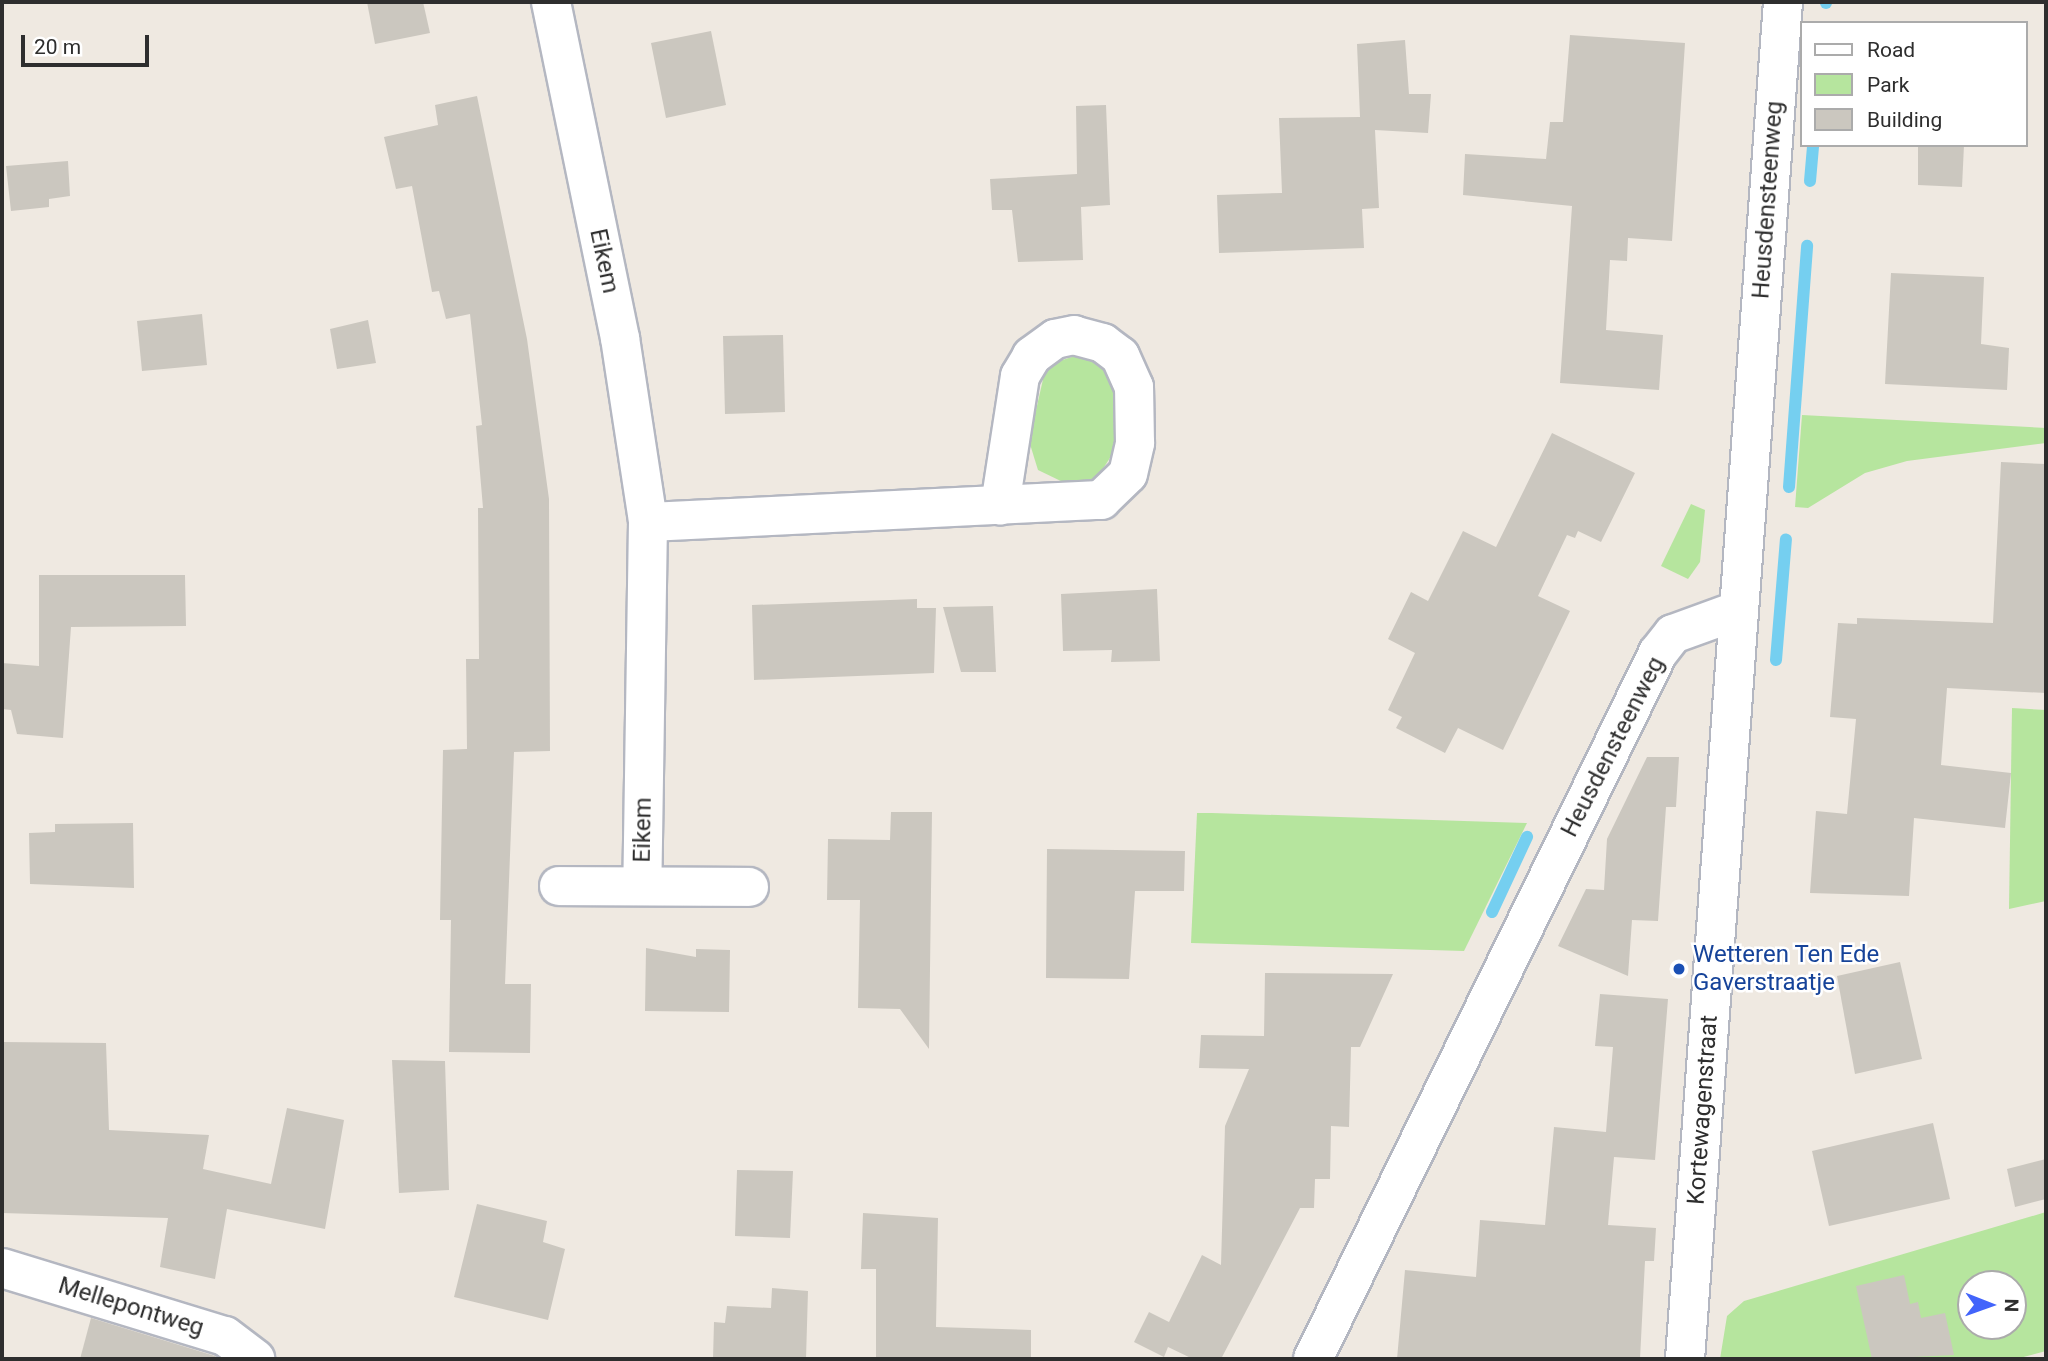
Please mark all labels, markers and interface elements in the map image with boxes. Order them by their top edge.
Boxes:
scale bar [24,21,152,65]
legend [1800,21,2027,147]
text: 20 m [34,35,81,59]
text: Road [1867,38,1915,62]
text: Park [1867,73,1909,97]
street label: Heusdensteenweg [1747,100,1789,300]
text: Building [1867,108,1942,132]
street label: Eikem [583,226,625,296]
street label: Heusdensteenweg [1555,652,1671,842]
street label: Eikem [628,797,658,863]
place label: Wetteren Ten Ede Gaverstraatje [1693,941,1880,997]
marker: Wetteren Ten Ede Gaverstraatje [1671,961,1687,977]
street label: Kortewagenstraat [1682,1014,1724,1206]
north arrow [1957,1270,2027,1340]
street label: Mellepontweg [55,1271,207,1343]
text: N [2000,1298,2023,1312]

